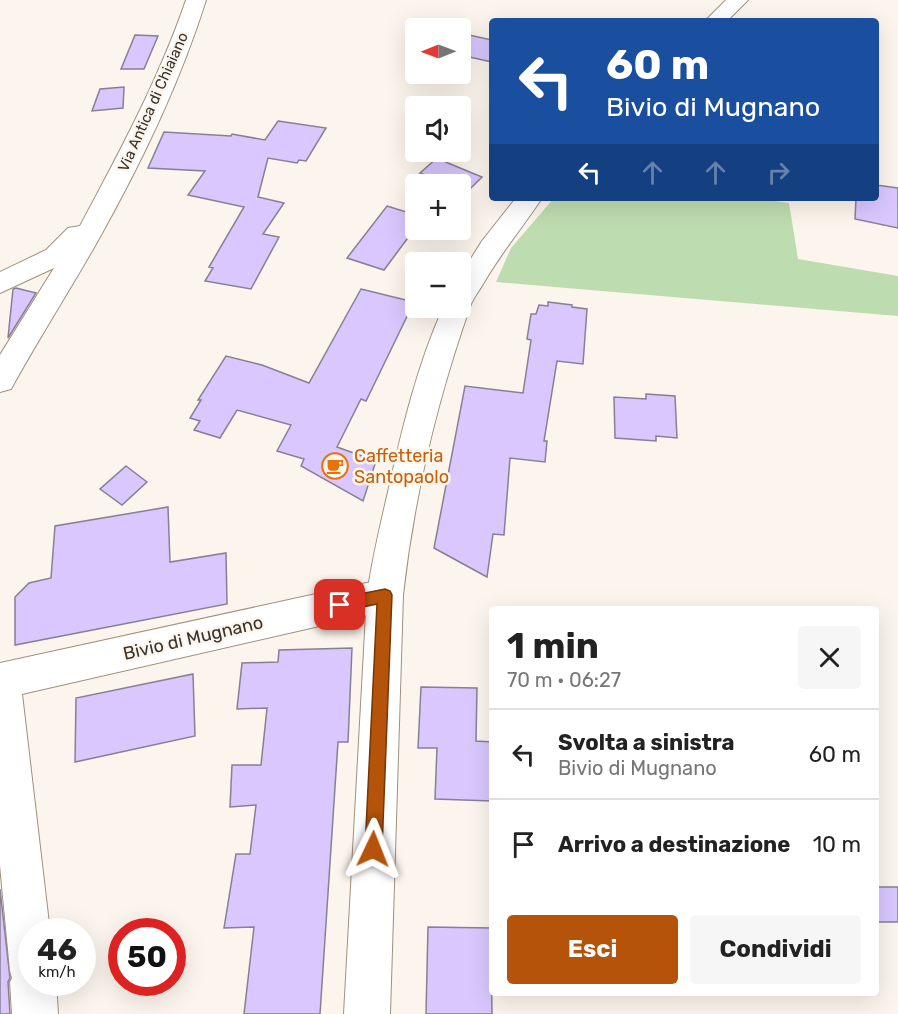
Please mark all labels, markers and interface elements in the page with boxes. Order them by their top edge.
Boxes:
north arrow [405,18,471,84]
map controls [405,18,471,318]
street label: Via Antica di Chiaiano [114,30,192,174]
text: 60 m [606,40,709,90]
icon: left [507,42,585,120]
text: Bivio di Mugnano [606,91,820,123]
button: sound [405,96,471,162]
icon: left [573,156,606,189]
icon: ahead [636,156,669,189]
icon: ahead [699,156,732,189]
icon: right [762,156,795,189]
button: + [405,174,471,240]
button: − [405,252,471,318]
place label: Caffetteria Santopaolo [354,445,449,488]
cafe icon: Caffetteria Santopaolo [320,451,350,481]
pin [314,579,365,630]
icon: arrive [323,588,356,621]
street label: Bivio di Mugnano [121,611,265,665]
text: 1 min [507,624,599,667]
button: close [798,626,861,689]
text: 70 m · 06:27 [507,668,621,692]
text: Svolta a sinistra [558,729,735,756]
icon: left [507,738,540,771]
text: 60 m [809,741,861,768]
text: Bivio di Mugnano [558,756,717,780]
position arrow [341,817,405,881]
icon: arrive [507,828,540,861]
text: Arrivo a destinazione [558,831,790,858]
text: 10 m [813,831,861,858]
button: Esci [507,915,678,984]
button: Condividi [690,915,861,984]
speed limit sign: 50 [108,918,186,996]
text: 46 [37,932,77,968]
text: km/h [38,963,76,981]

